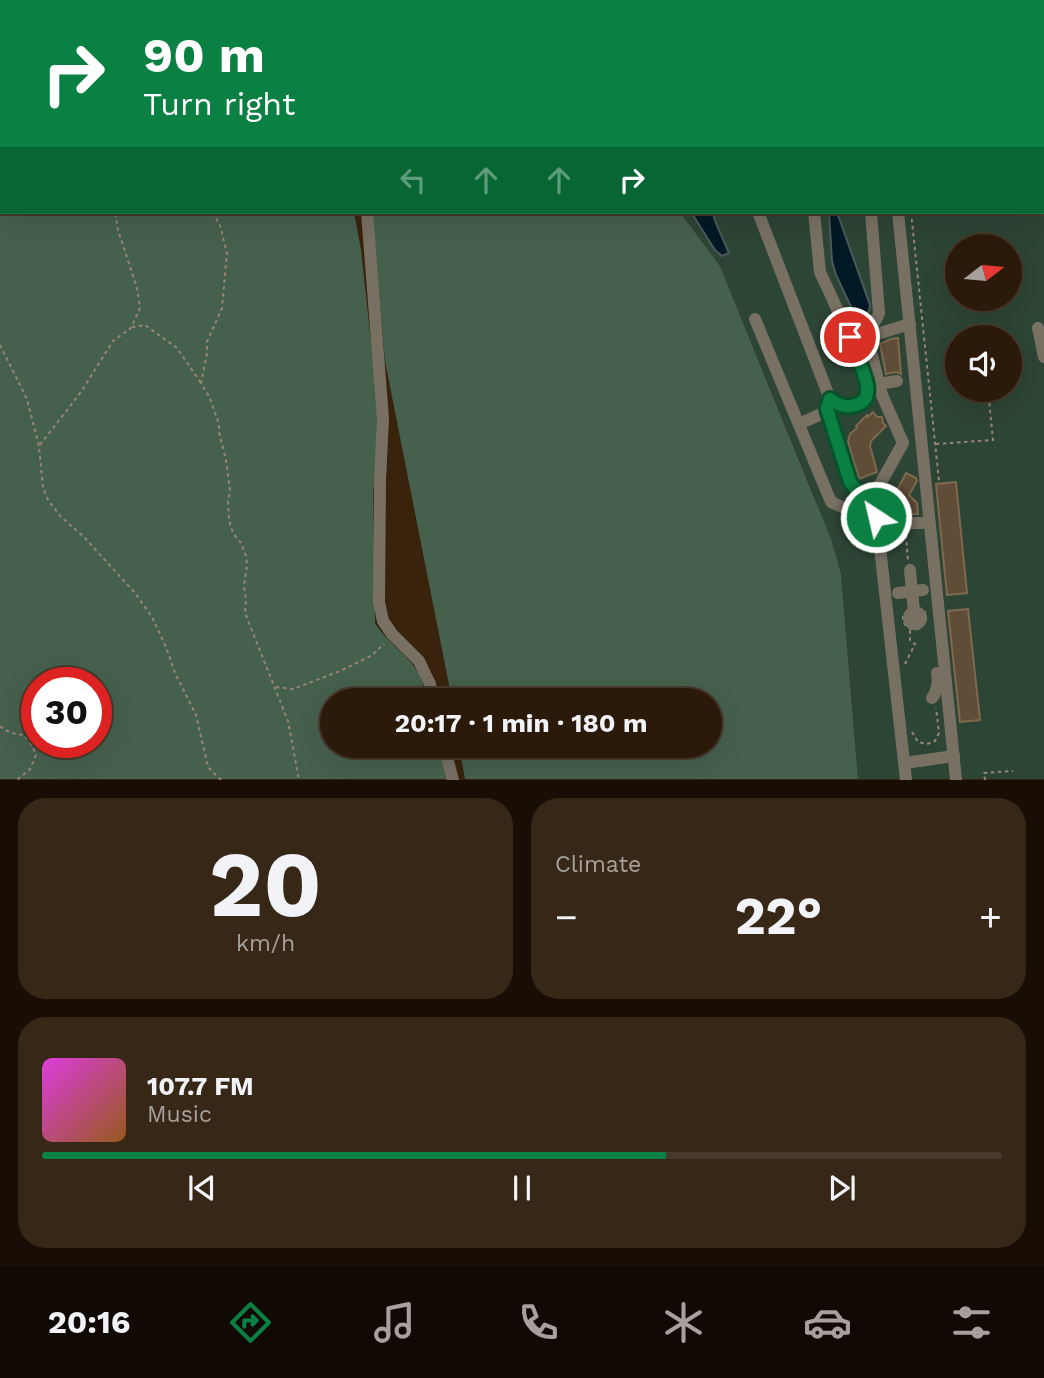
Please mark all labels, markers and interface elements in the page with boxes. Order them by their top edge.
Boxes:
text: 90 m [143,26,265,84]
icon: right [28,28,119,119]
text: Turn right [143,85,295,123]
icon: left [394,161,432,199]
icon: ahead [467,161,505,199]
icon: ahead [540,161,578,199]
icon: right [613,161,651,199]
north arrow [945,234,1022,312]
map controls [945,234,1022,402]
pin [820,307,880,367]
icon: arrive [831,318,869,356]
button: sound [945,325,1022,402]
position arrow [839,480,913,554]
speed limit sign: 30 [21,667,112,758]
text: 20:17 · 1 min · 180 m [394,708,648,738]
text: 20 [209,831,322,938]
text: Climate [555,851,641,878]
text: 22° [735,886,822,947]
text: − [555,895,578,939]
text: + [979,895,1002,939]
text: km/h [236,930,295,957]
text: 107.7 FM [147,1071,254,1101]
text: Music [147,1101,212,1128]
icon: previous [183,1169,221,1207]
icon: pause [503,1169,541,1207]
icon: next [823,1169,861,1207]
icon: directions [226,1298,275,1347]
icon: music [370,1298,419,1347]
icon: phone [514,1298,563,1347]
icon: climate [659,1298,708,1347]
icon: car [803,1298,852,1347]
icon: filters [947,1298,996,1347]
text: 20:16 [48,1303,131,1341]

